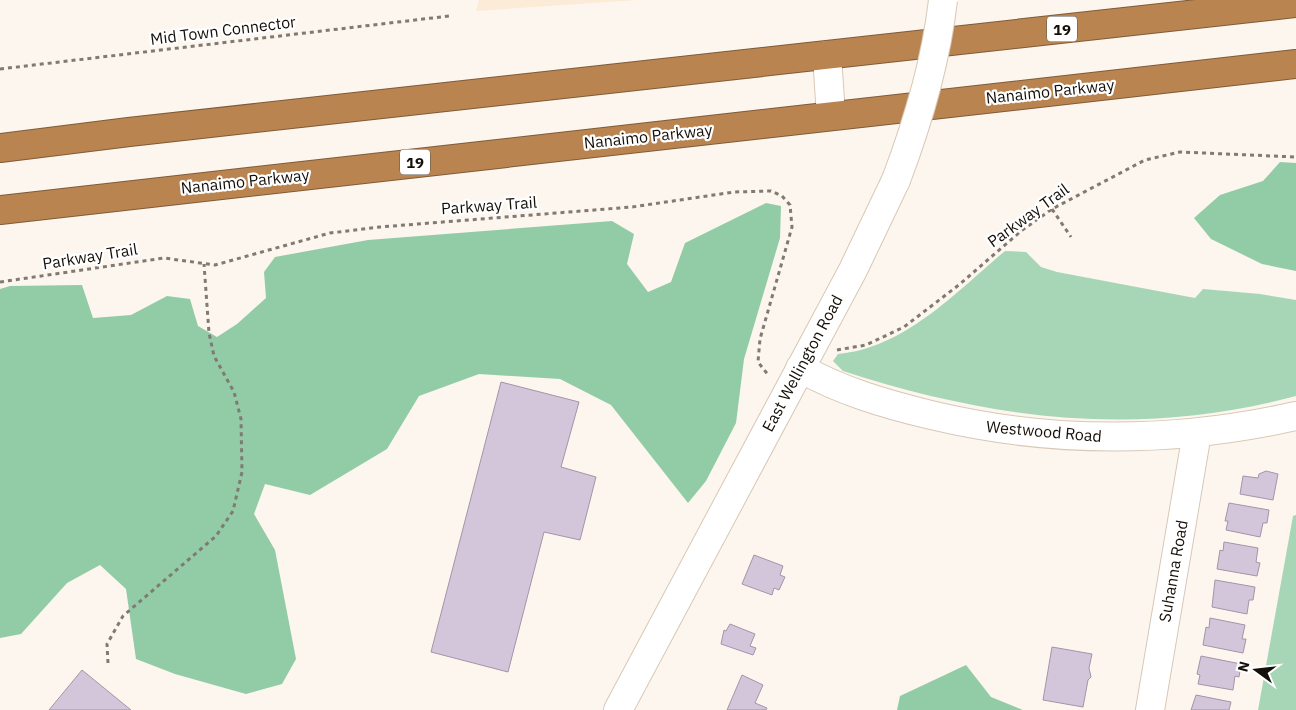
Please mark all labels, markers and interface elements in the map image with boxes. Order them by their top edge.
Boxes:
street label: Mid Town Connector [149,11,297,49]
road number: 19 [1047,16,1077,42]
street label: Nanaimo Parkway [985,74,1115,108]
street label: Nanaimo Parkway [583,119,713,153]
road number: 19 [400,150,430,174]
street label: Nanaimo Parkway [180,164,310,198]
street label: Parkway Trail [983,179,1073,251]
street label: Parkway Trail [440,192,538,218]
street label: Parkway Trail [41,239,139,273]
street label: East Wellington Road [757,291,847,435]
street label: Westwood Road [985,416,1103,446]
street label: Suhanna Road [1154,518,1192,624]
north arrow [1231,645,1281,695]
text: N [1233,659,1253,674]

